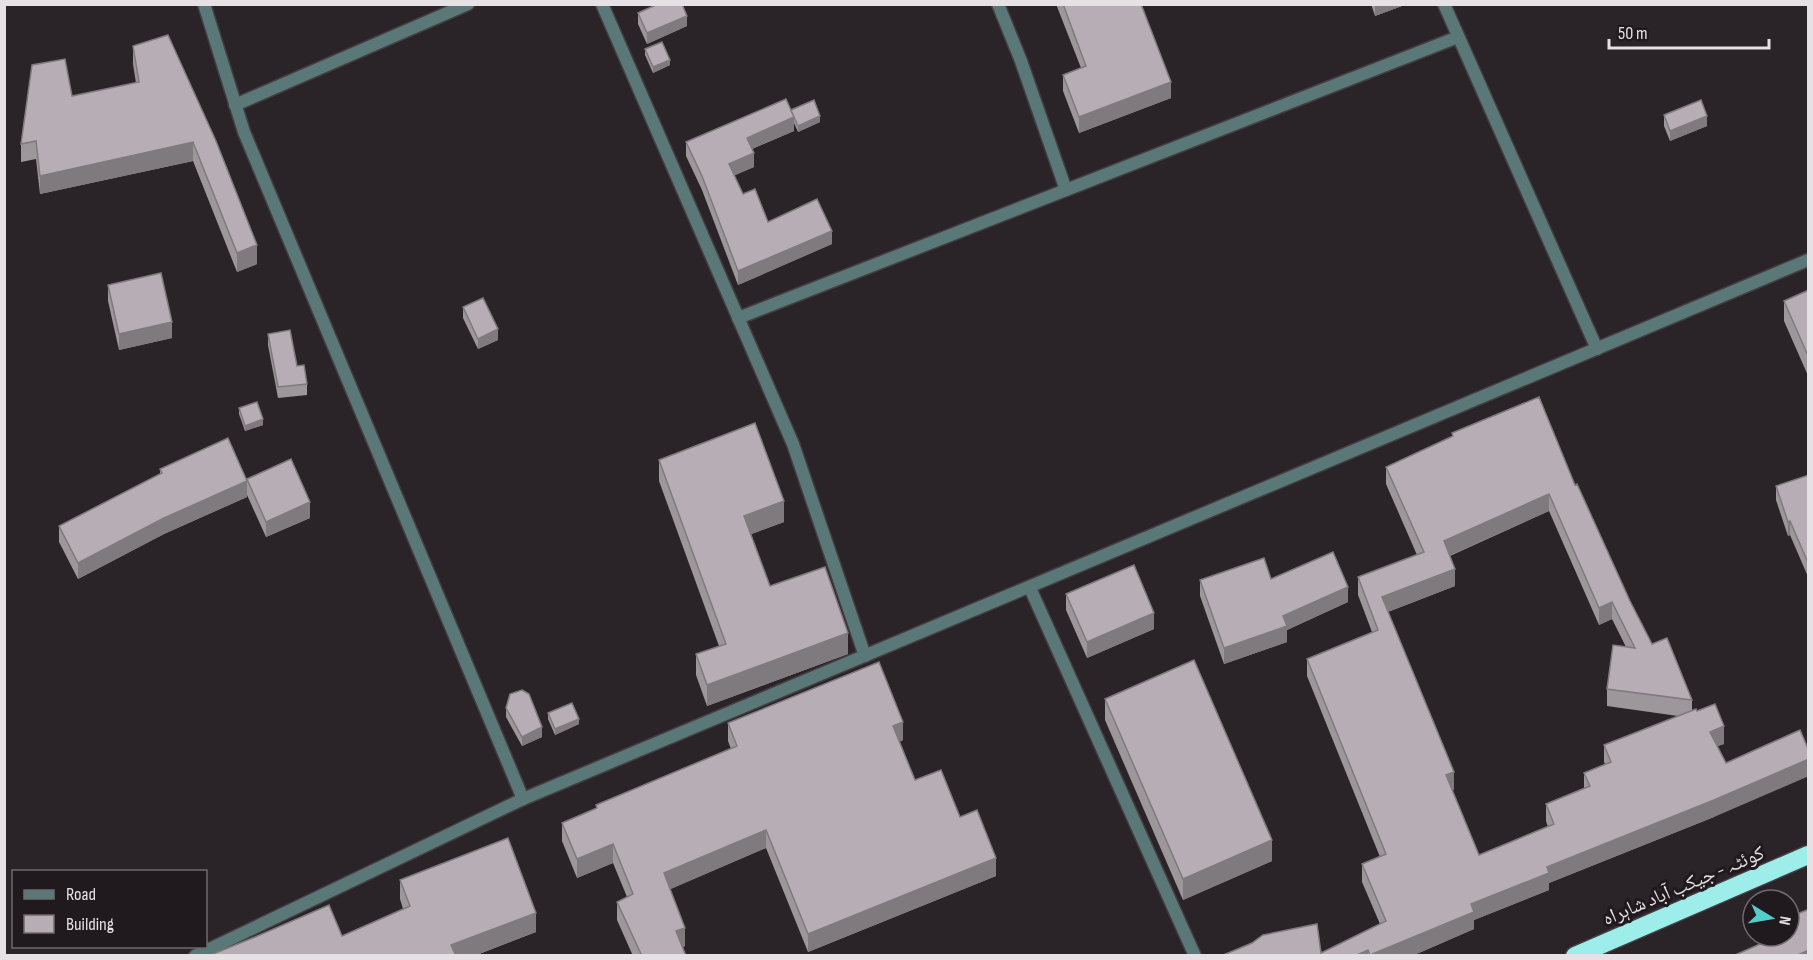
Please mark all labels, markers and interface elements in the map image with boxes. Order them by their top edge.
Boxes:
scale bar [1609,12,1770,50]
text: 50 m [1618,23,1648,44]
street label: کوئٹہ - جیکب آباد شاہراہ [1599,841,1768,931]
legend [12,870,207,948]
text: Road [66,884,96,905]
north arrow [1741,888,1801,948]
text: Building [66,914,114,935]
text: N [1774,915,1794,927]

